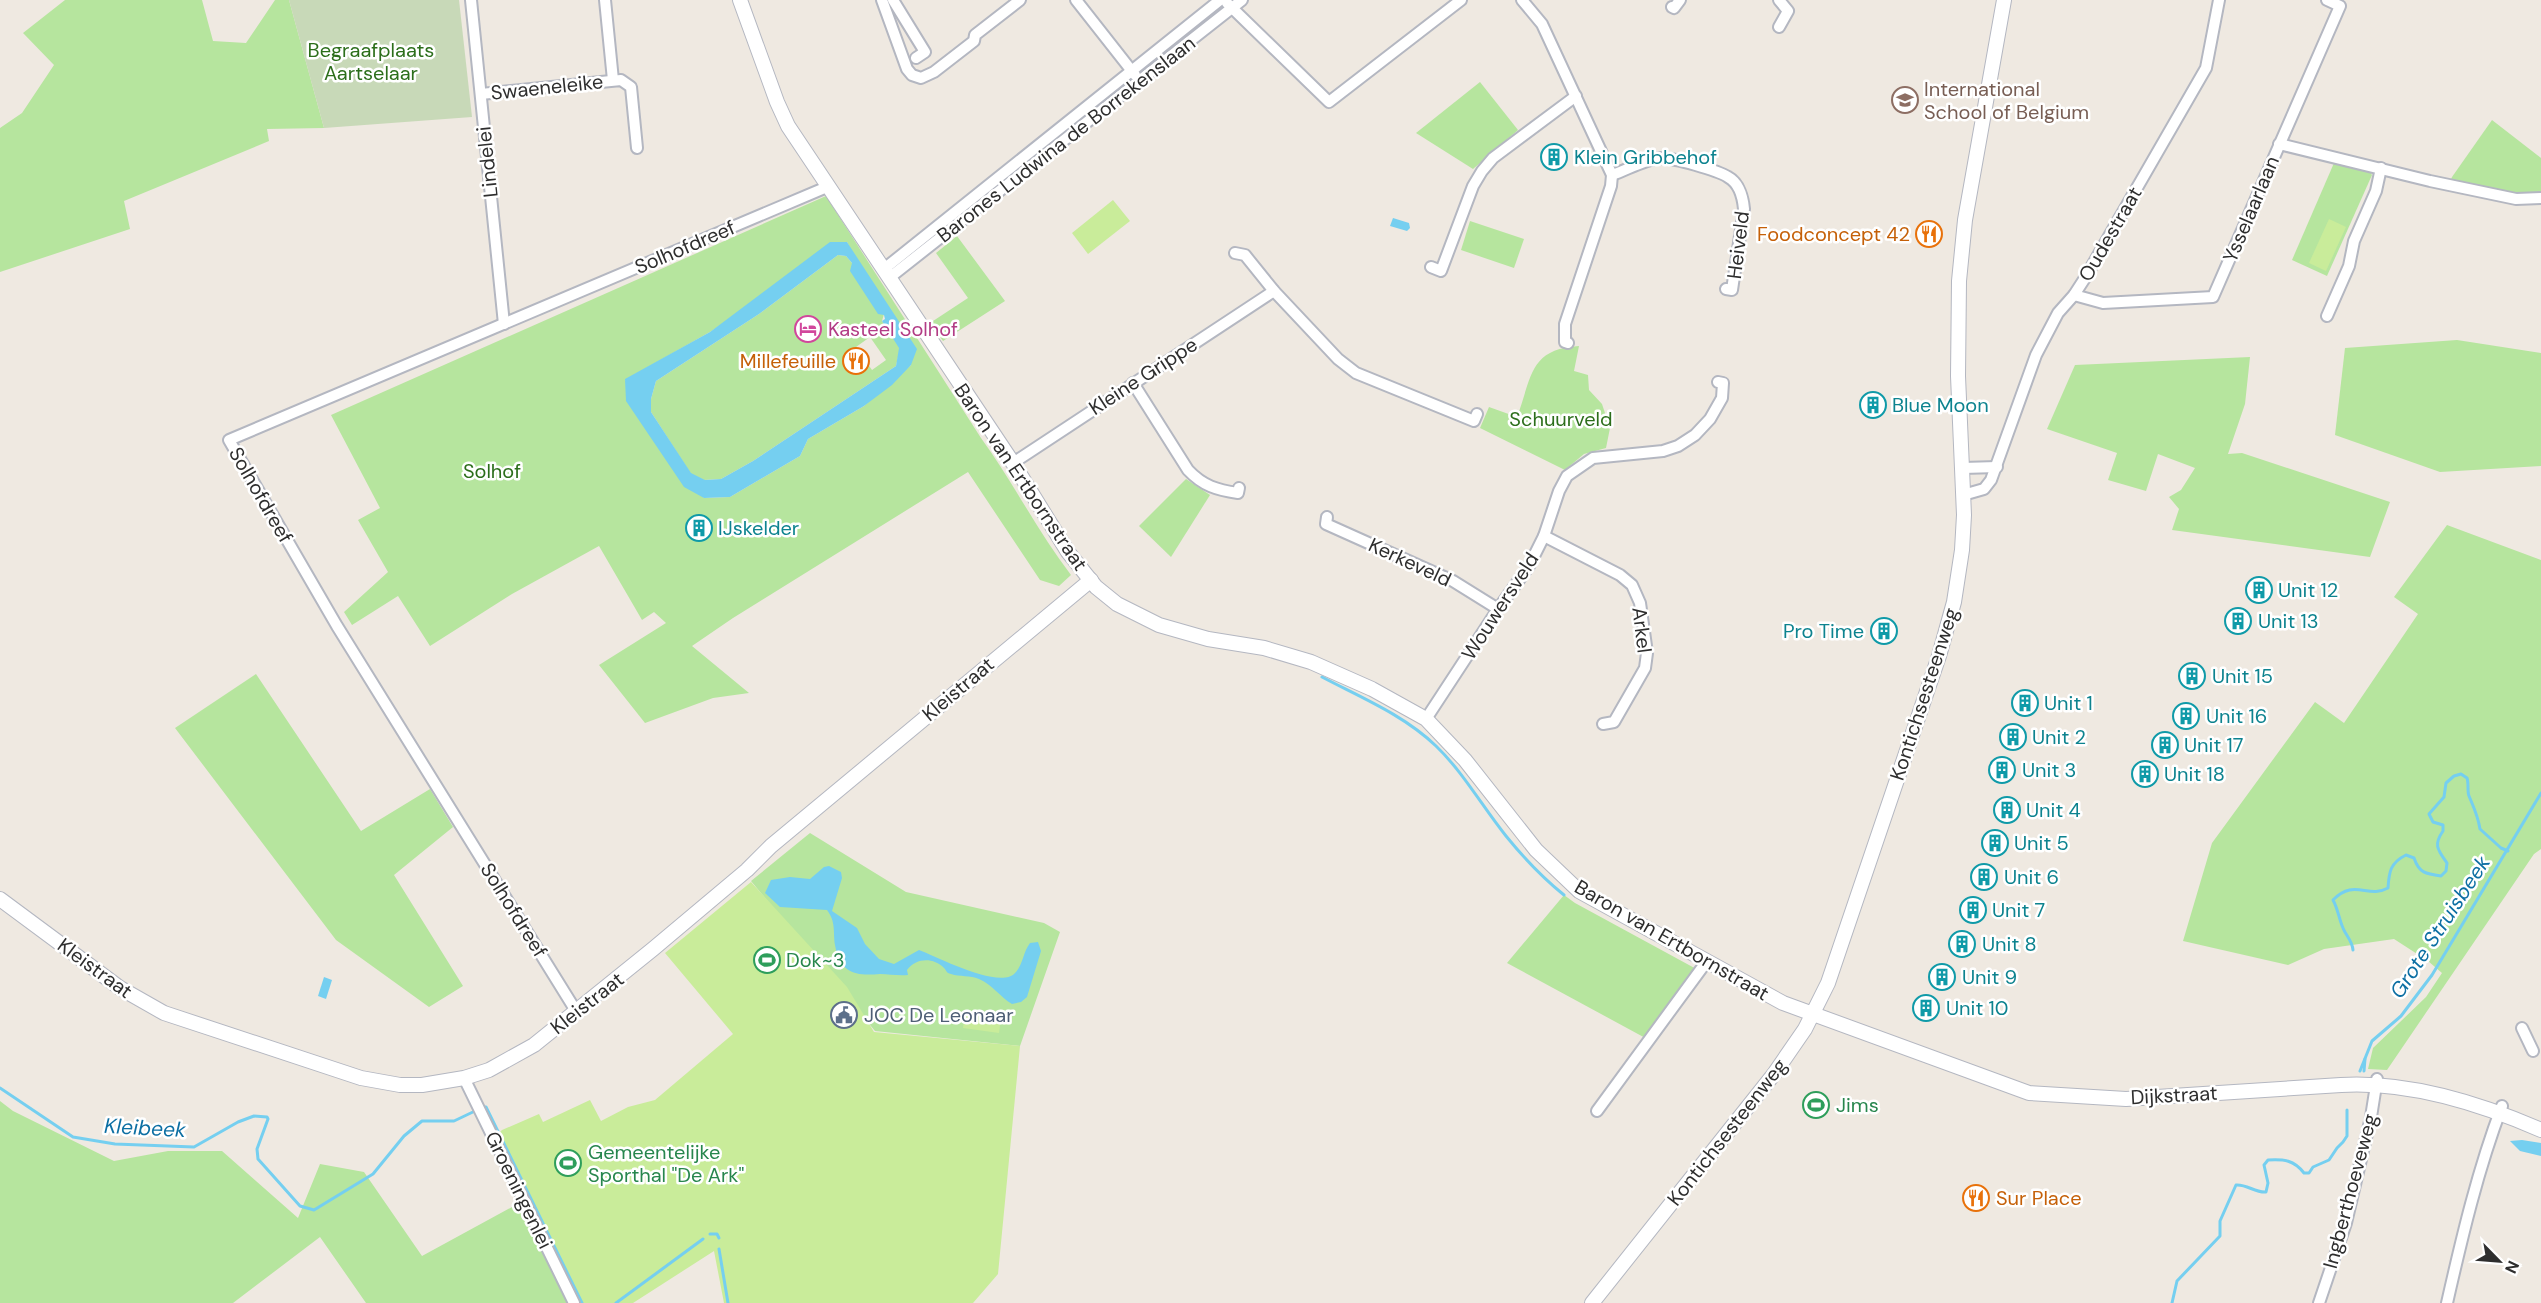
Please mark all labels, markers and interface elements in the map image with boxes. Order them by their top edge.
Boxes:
street label: Barones Ludwina de Borrekenslaan [931,30,1201,248]
park label: Begraafplaats Aartselaar [308,37,434,86]
street label: Swaeneleike [489,68,605,106]
place label: International School of Belgium [1924,76,2089,125]
school or university icon: International School of Belgium [1890,85,1920,115]
street label: Lindelei [470,125,504,199]
building icon: Klein Gribbehof [1539,142,1569,172]
place label: Klein Gribbehof [1574,144,1717,170]
street label: Ysselaarlaan [2217,152,2285,266]
street label: Oudestraat [2072,182,2148,286]
street label: Heiveld [1721,210,1755,280]
street label: Solhofdreef [631,214,739,280]
restaurant icon: Foodconcept 42 [1914,219,1944,249]
place label: Foodconcept 42 [1757,221,1910,247]
hotel icon: Kasteel Solhof [793,314,823,344]
place label: Kasteel Solhof [828,316,958,342]
street label: Kleine Grippe [1084,331,1202,421]
restaurant icon: Millefeuille [841,346,871,376]
place label: Millefeuille [740,348,836,374]
street label: Baron van Ertbornstraat [949,378,1093,576]
building icon: Blue Moon [1858,390,1888,420]
place label: Blue Moon [1892,392,1989,418]
park label: Schuurveld [1509,406,1613,432]
street label: Solhofdreef [223,442,299,548]
park label: Solhof [463,458,521,484]
building icon: IJskelder [684,513,714,543]
place label: IJskelder [718,515,799,541]
street label: Kerkeveld [1364,532,1456,592]
street label: Wouwersveld [1456,547,1544,665]
building icon: Unit 12 [2244,575,2274,605]
place label: Unit 12 [2278,577,2338,603]
street label: Kontichsesteenweg [1884,604,1964,784]
street label: Arkel [1626,606,1658,654]
building icon: Unit 13 [2223,606,2253,636]
place label: Unit 13 [2258,608,2319,634]
building icon: Pro Time [1869,616,1899,646]
place label: Pro Time [1783,618,1864,644]
street label: Kleistraat [917,651,1000,727]
building icon: Unit 15 [2177,661,2207,691]
place label: Unit 15 [2212,663,2273,689]
building icon: Unit 1 [2010,688,2040,718]
place label: Unit 1 [2044,690,2093,716]
building icon: Unit 16 [2171,701,2201,731]
place label: Unit 16 [2206,703,2267,729]
building icon: Unit 2 [1998,722,2028,752]
place label: Unit 2 [2032,724,2086,750]
building icon: Unit 17 [2150,730,2180,760]
place label: Unit 17 [2184,732,2243,758]
building icon: Unit 3 [1987,755,2017,785]
place label: Unit 3 [2022,757,2076,783]
building icon: Unit 18 [2130,759,2160,789]
place label: Unit 18 [2164,761,2225,787]
building icon: Unit 4 [1992,795,2022,825]
place label: Unit 4 [2026,797,2081,823]
building icon: Unit 5 [1980,828,2010,858]
place label: Unit 5 [2014,830,2069,856]
water label: Grote Struisbeek [2383,850,2497,1004]
street label: Solhofdreef [475,858,553,962]
building icon: Unit 6 [1969,862,1999,892]
place label: Unit 6 [2004,864,2059,890]
street label: Baron van Ertbornstraat [1570,874,1774,1006]
building icon: Unit 7 [1958,895,1988,925]
place label: Unit 7 [1992,897,2045,923]
building icon: Unit 8 [1947,929,1977,959]
place label: Unit 8 [1982,931,2037,957]
street label: Kleistraat [52,932,138,1004]
sports icon: Dok~3 [752,945,782,975]
place label: Dok~3 [786,947,845,973]
building icon: Unit 9 [1927,962,1957,992]
place label: Unit 9 [1962,964,2017,990]
street label: Kleistraat [545,966,629,1040]
building icon: Unit 10 [1911,993,1941,1023]
place label: Unit 10 [1946,995,2008,1021]
public building icon: JOC De Leonaar [829,1000,859,1030]
place label: JOC De Leonaar [864,1002,1014,1028]
street label: Kontichsesteenweg [1661,1053,1793,1211]
street label: Dijkstraat [2130,1080,2218,1110]
sports icon: Jims [1801,1090,1831,1120]
place label: Jims [1836,1092,1879,1118]
street label: Ingberthoeveweg [2317,1111,2383,1271]
water label: Kleibeek [103,1112,187,1144]
street label: Groeningenlei [479,1127,559,1253]
place label: Gemeentelijke Sporthal "De Ark" [588,1139,744,1188]
sports icon: Gemeentelijke Sporthal "De Ark" [553,1148,583,1178]
restaurant icon: Sur Place [1961,1183,1991,1213]
place label: Sur Place [1996,1185,2082,1211]
north arrow [2469,1231,2529,1291]
text: N [2500,1257,2524,1277]

